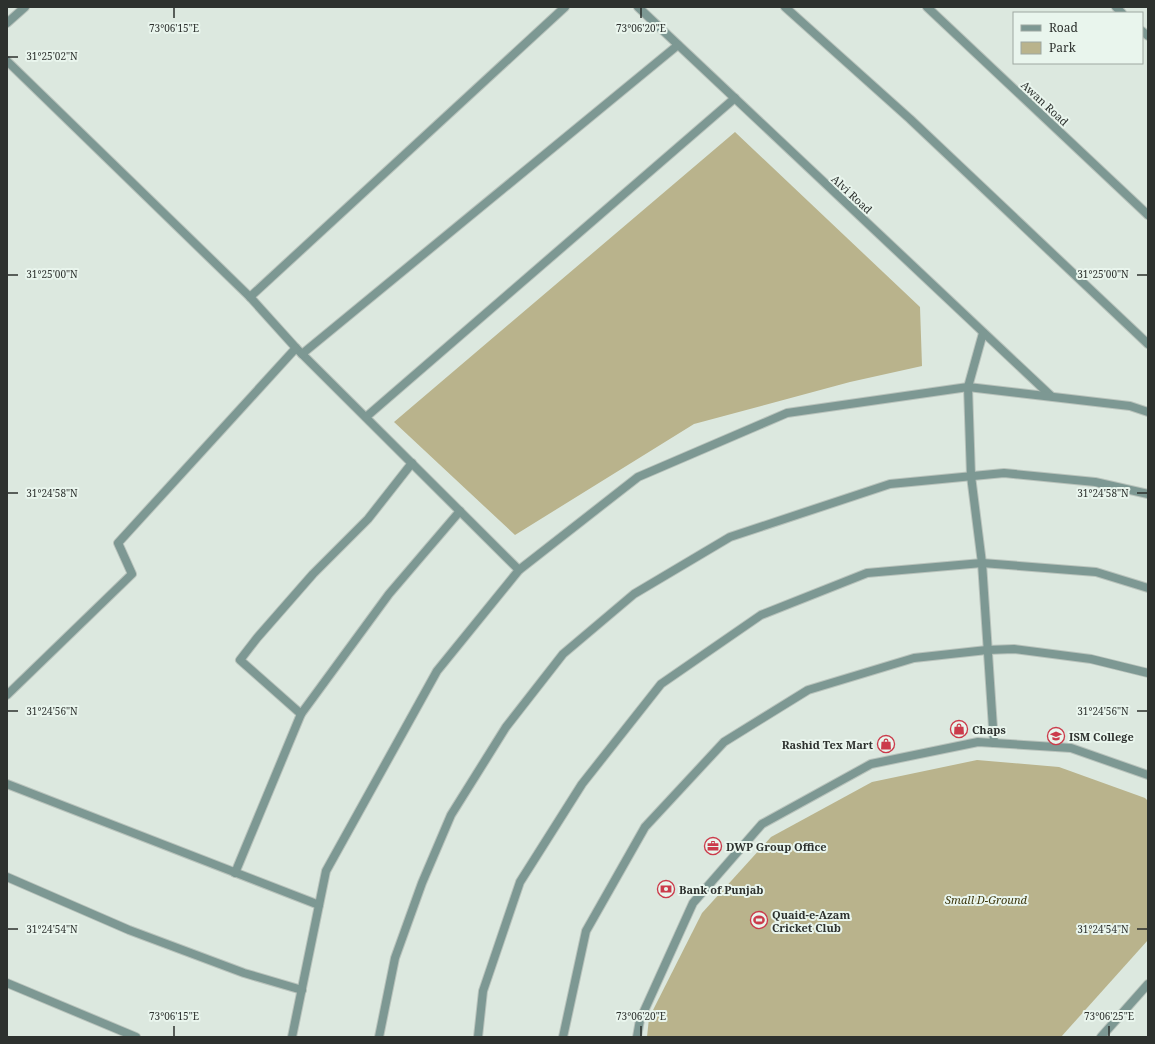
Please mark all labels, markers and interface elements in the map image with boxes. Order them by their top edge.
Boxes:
legend [1013,12,1143,64]
text: Road [1049,19,1079,36]
text: 73°06'15"E [149,21,199,35]
text: 73°06'20"E [616,21,666,35]
text: Park [1049,39,1077,56]
text: 31°25'02"N [26,49,78,63]
street label: Awan Road [1018,77,1072,129]
street label: Alvi Road [828,171,876,217]
text: 31°25'00"N [26,267,78,281]
text: 31°25'00"N [1077,267,1129,281]
text: 31°24'58"N [26,486,78,500]
text: 31°24'58"N [1077,486,1129,500]
text: 31°24'56"N [26,704,78,718]
text: 31°24'56"N [1077,704,1129,718]
shop icon: Chaps [949,719,969,739]
place label: Chaps [972,722,1006,737]
school or university icon: ISM College [1046,726,1066,746]
place label: ISM College [1069,729,1134,744]
shop icon: Rashid Tex Mart [876,734,896,754]
place label: Rashid Tex Mart [782,737,874,752]
office icon: DWP Group Office [703,836,723,856]
place label: DWP Group Office [726,839,827,854]
bank icon: Bank of Punjab [656,879,676,899]
place label: Bank of Punjab [679,882,764,897]
park label: Small D-Ground [945,892,1028,907]
place label: Quaid-e-Azam Cricket Club [772,907,850,935]
sports icon: Quaid-e-Azam Cricket Club [749,910,769,930]
text: 31°24'54"N [26,922,78,936]
text: 31°24'54"N [1077,922,1129,936]
text: 73°06'15"E [149,1009,199,1023]
text: 73°06'20"E [616,1009,666,1023]
text: 73°06'25"E [1084,1009,1134,1023]

